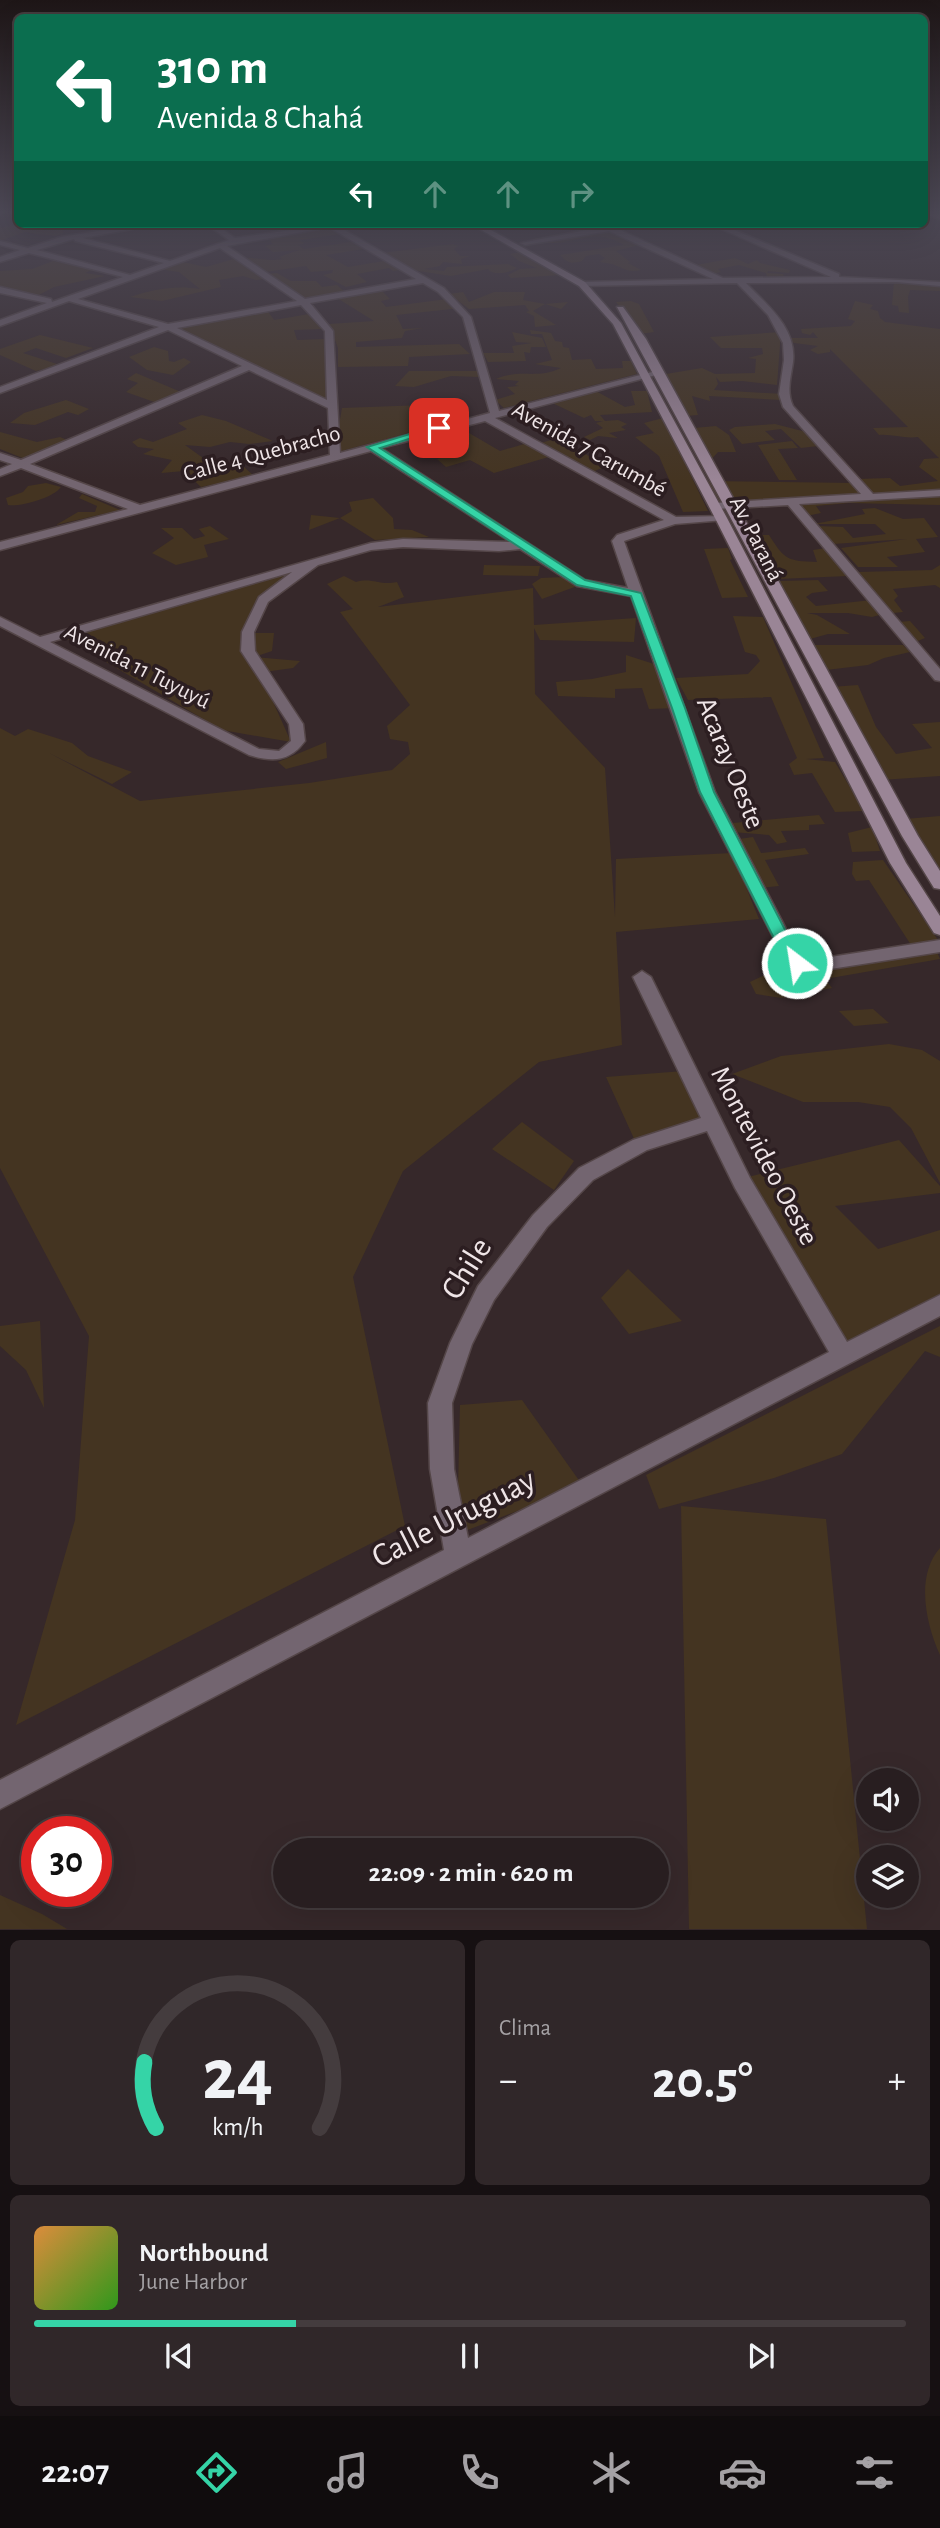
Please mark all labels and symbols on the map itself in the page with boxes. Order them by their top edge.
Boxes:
pin [409,398,469,458]
street label: Avenida 7 Carumbé [508,398,670,502]
street label: Calle 4 Quebracho [181,422,343,486]
street label: Av. Paraná [725,493,787,585]
street label: Avenida 11 Tuyuyú [60,620,214,714]
street label: Acaray Oeste [691,693,769,833]
position arrow [760,926,834,1000]
street label: Montevideo Oeste [705,1062,823,1250]
street label: Chile [436,1232,498,1306]
street label: Calle Uruguay [367,1464,541,1574]
speed limit sign: 30 [21,1816,112,1907]

